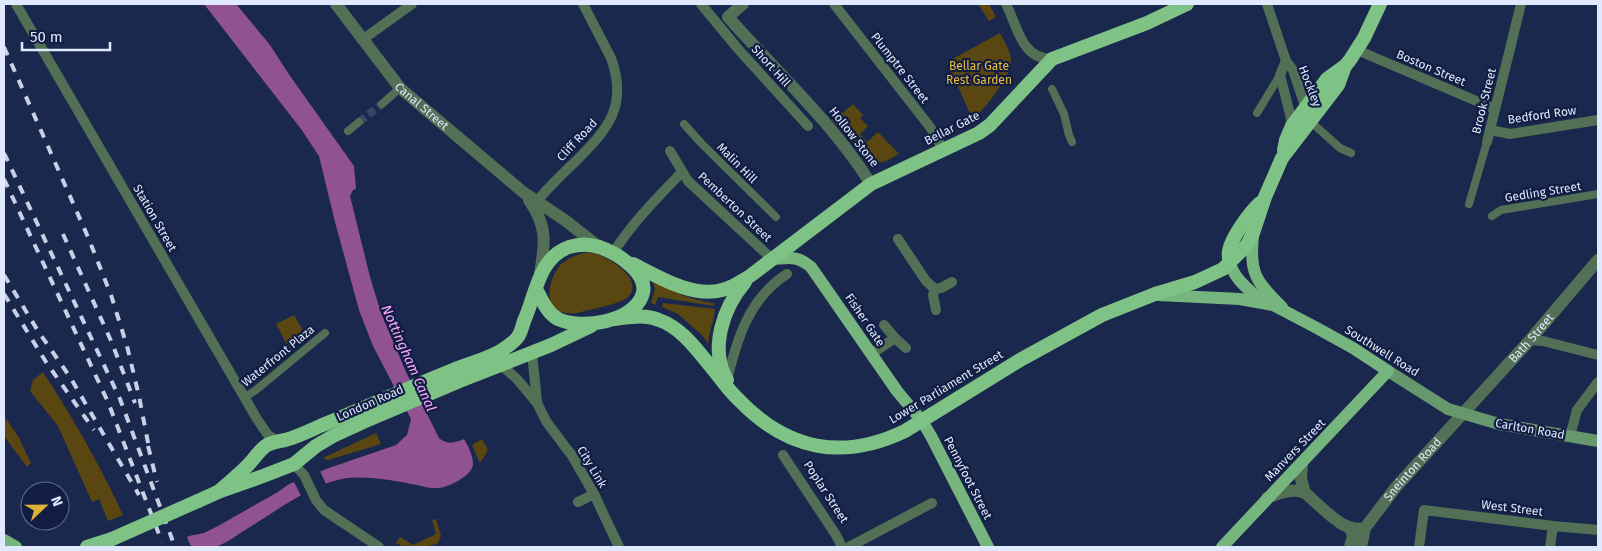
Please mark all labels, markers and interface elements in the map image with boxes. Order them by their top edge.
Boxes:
scale bar [22,20,110,52]
text: 50 m [30,28,63,46]
street label: Plumptre Street [868,30,932,107]
street label: Short Hill [749,42,794,90]
street label: Boston Street [1394,47,1468,89]
park label: Bellar Gate Rest Garden [946,59,1012,87]
street label: Hockley [1296,63,1324,109]
street label: Brook Street [1469,66,1499,135]
street label: Canal Street [392,80,452,133]
street label: Bedford Row [1507,103,1578,127]
street label: Hollow Stone [826,104,882,170]
street label: Bellar Gate [922,108,982,148]
street label: Cliff Road [554,116,600,164]
street label: Malin Hill [714,140,760,186]
street label: Pemberton Street [695,169,775,245]
street label: Gedling Street [1504,179,1583,205]
street label: Station Street [130,182,180,254]
street label: Fisher Gate [842,291,888,349]
water label: Nottingham Canal [377,302,440,414]
street label: Bath Street [1506,310,1557,366]
street label: Waterfront Plaza [239,322,317,390]
street label: Southwell Road [1342,323,1422,379]
street label: Lower Parliament Street [886,347,1006,427]
street label: London Road [334,382,406,424]
street label: Manvers Street [1262,416,1329,484]
street label: Carlton Road [1494,416,1566,442]
street label: Pennyfoot Street [941,434,995,522]
street label: Sneinton Road [1381,435,1444,504]
street label: City Link [574,444,610,491]
street label: Poplar Street [801,458,852,526]
north arrow [20,481,70,531]
text: N [47,494,66,509]
street label: West Street [1480,497,1544,519]

